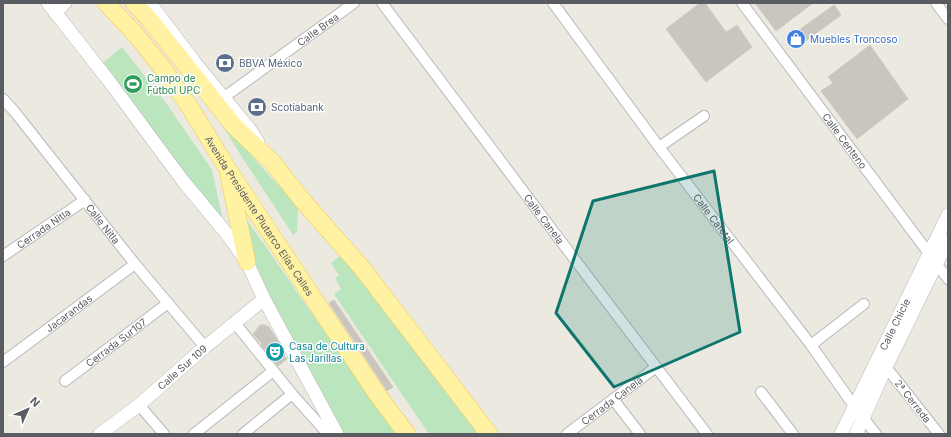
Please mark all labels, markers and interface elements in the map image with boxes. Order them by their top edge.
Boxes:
street label: Calle Brea [295,10,341,48]
shop icon: Muebles Troncoso [785,28,807,50]
place label: Muebles Troncoso [810,33,898,45]
bank icon: BBVA México [214,52,236,74]
place label: BBVA México [239,57,302,69]
place label: Campo de Fútbol UPC [147,72,200,96]
sports icon: Campo de Fútbol UPC [122,73,144,95]
bank icon: Scotiabank [246,96,268,118]
place label: Scotiabank [271,101,324,113]
street label: Calle Centeno [820,111,870,171]
street label: Avenida Presidente Plutarco Elías Calles [203,133,316,298]
street label: Calle Cafetal [691,191,737,246]
street label: Calle Canela [522,192,567,246]
street label: Calle Nitla [84,201,123,246]
street label: Cerrada Nitla [14,206,73,251]
street label: Jacarandas [43,292,95,334]
street label: Calle Chicle [877,296,912,352]
street label: Cerrada Sur107 [83,315,149,369]
place label: Casa de Cultura Las Jarillas [289,340,365,364]
theatre icon: Casa de Cultura Las Jarillas [264,341,286,363]
street label: Calle Sur 109 [155,342,209,392]
street label: Cerrada Canela [579,373,645,427]
street label: 2ª Cerrada [892,377,934,425]
north arrow [8,389,48,429]
text: N [27,394,43,410]

